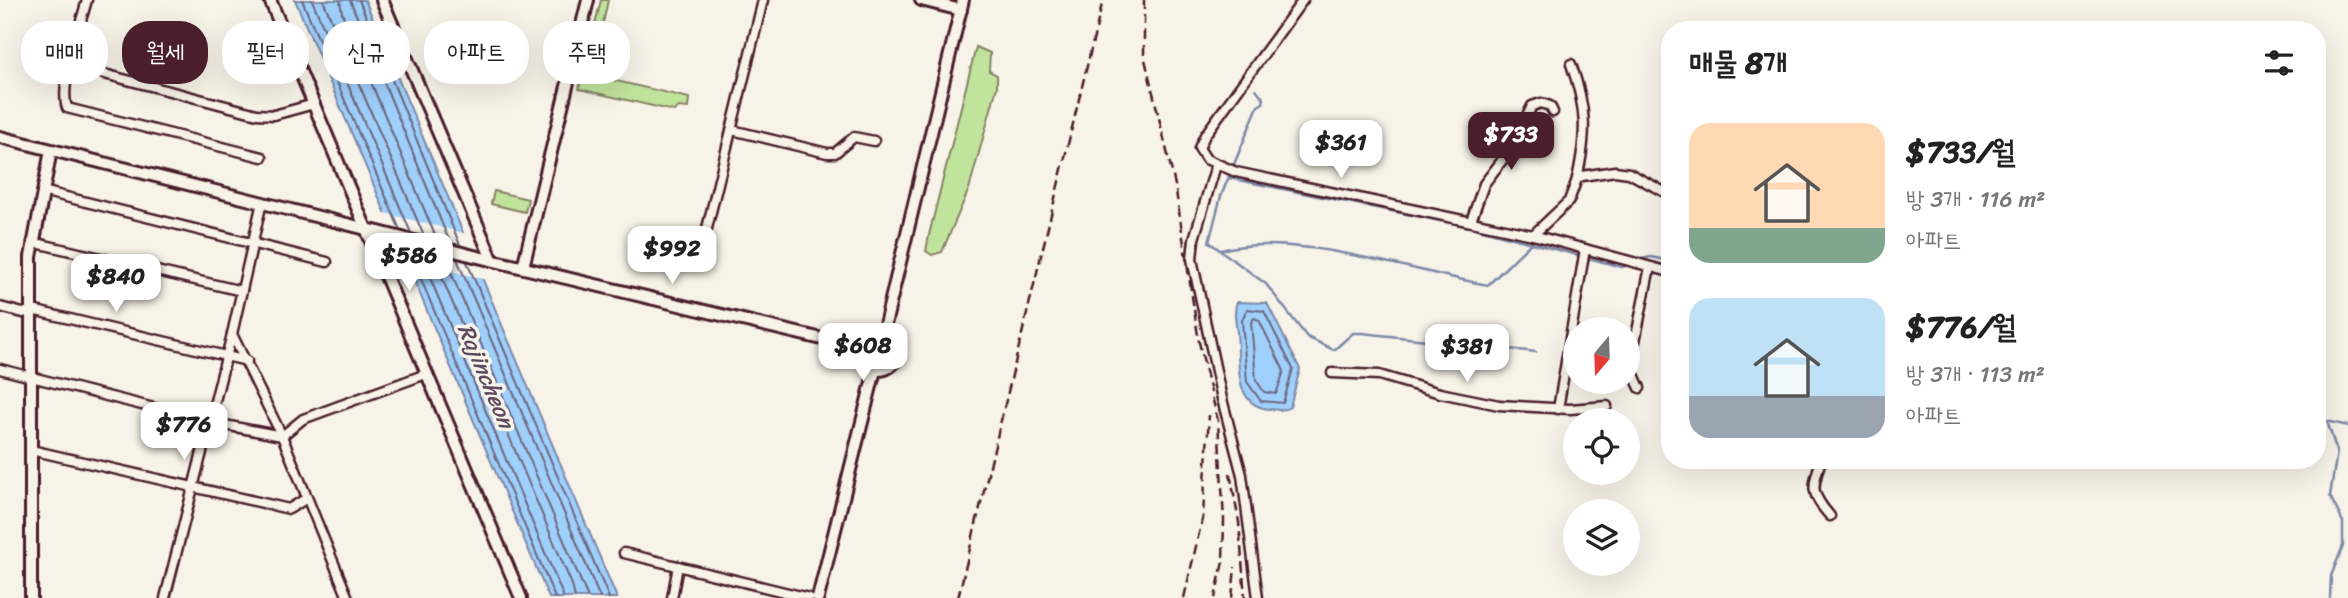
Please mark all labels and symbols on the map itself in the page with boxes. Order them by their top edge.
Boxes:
pin: $733 [1470,113,1552,172]
pin: $361 [1300,120,1382,180]
pin: $992 [631,226,713,286]
pin: $586 [368,233,450,293]
pin: $840 [75,254,157,314]
water label: Rajincheon [446,317,527,437]
north arrow [1563,317,1640,394]
pin: $608 [822,324,904,383]
pin: $381 [1426,324,1508,384]
pin: $776 [143,402,225,462]

